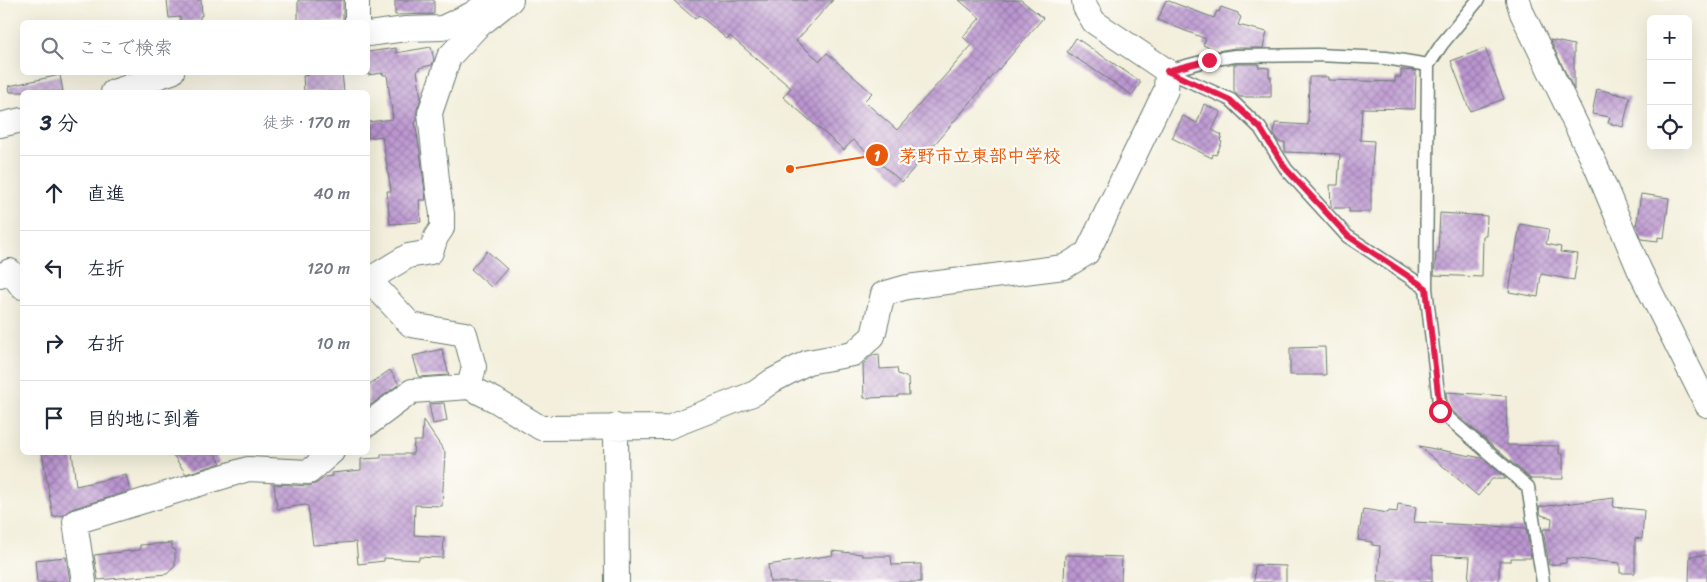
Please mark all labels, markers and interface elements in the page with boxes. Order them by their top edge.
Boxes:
map controls [1647,15,1692,150]
button: + [1647,15,1692,60]
search box [20,20,370,75]
text: ここで検索 [78,31,173,64]
icon: search [38,34,66,62]
route end [1198,49,1221,72]
button: − [1647,60,1692,105]
text: 3 分 [40,104,78,142]
button: locate [1647,105,1692,150]
text: 徒歩 · 170 m [263,108,350,137]
callout: 茅野市立東部中学校 [864,139,1071,172]
text: 茅野市立東部中学校 [899,140,1061,172]
text: 1 [874,143,881,169]
text: 直進 [87,177,125,210]
icon: ahead [40,179,68,207]
text: 40 m [313,179,350,208]
text: 左折 [87,252,125,285]
icon: left [40,254,68,282]
text: 120 m [307,254,350,283]
text: 右折 [87,327,125,360]
icon: right [40,329,68,357]
text: 10 m [317,329,350,358]
route start [1429,400,1452,423]
text: 目的地に到着 [87,402,201,435]
icon: arrive [40,404,68,432]

